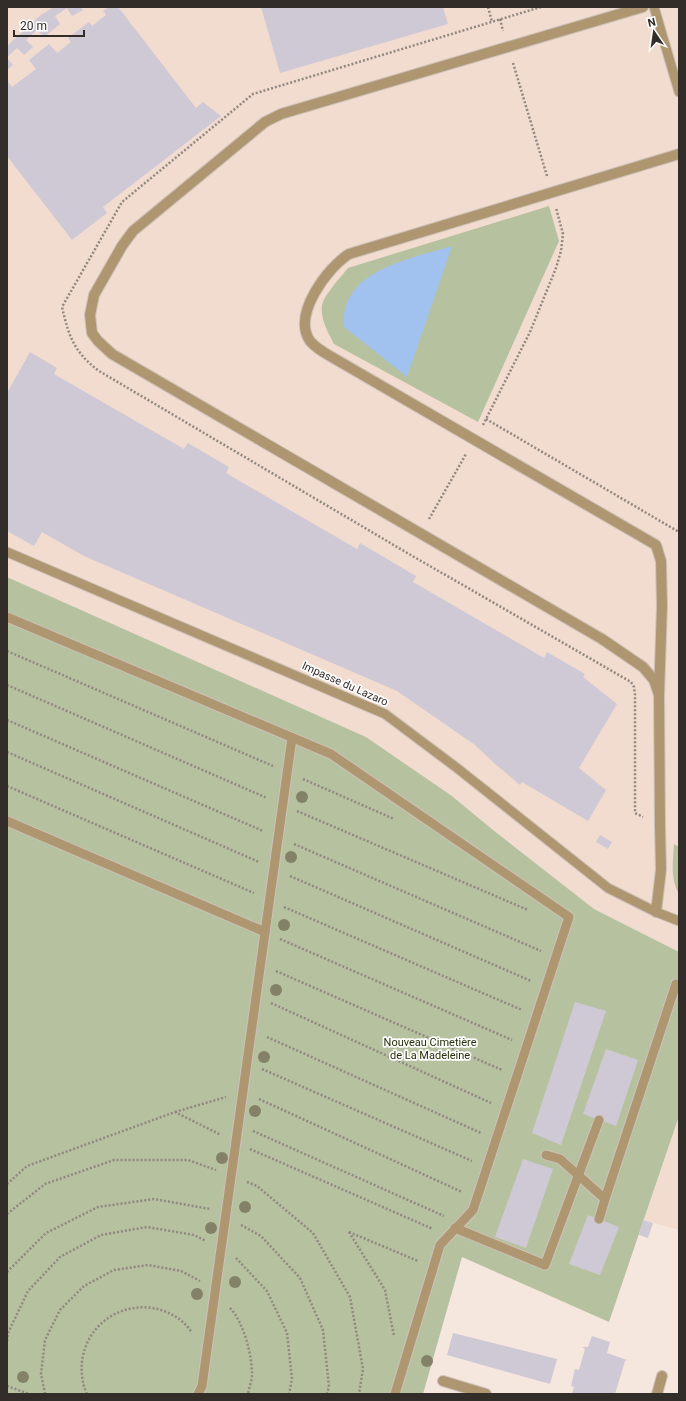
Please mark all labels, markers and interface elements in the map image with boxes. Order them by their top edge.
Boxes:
scale bar [14,12,84,38]
north arrow [634,12,674,52]
text: N [647,15,657,30]
text: 20 m [20,19,47,33]
street label: Impasse du Lazaro [300,659,390,709]
park label: Nouveau Cimetière de La Madeleine [384,1036,477,1062]

